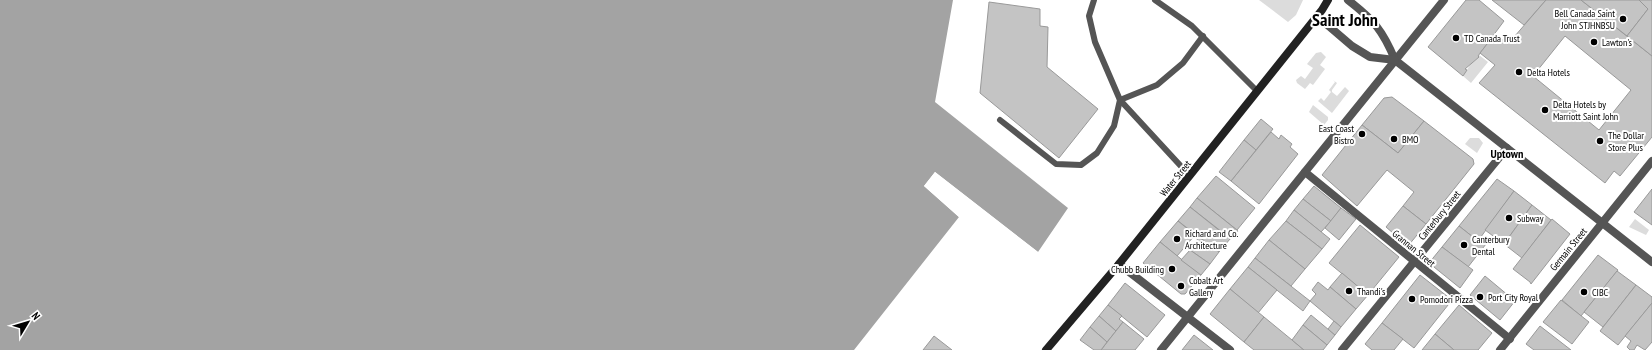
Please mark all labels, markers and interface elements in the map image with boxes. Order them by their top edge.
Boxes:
place label: Bell Canada Saint John STJHNBSU [1555,7,1615,32]
district label: Saint John [1312,8,1378,31]
marker: Bell Canada Saint John STJHNBSU [1618,14,1628,24]
place label: TD Canada Trust [1464,32,1520,45]
marker: TD Canada Trust [1451,33,1461,43]
place label: Lawton's [1602,36,1633,49]
marker: Lawton's [1589,37,1599,47]
place label: Delta Hotels [1527,66,1570,79]
marker: Delta Hotels [1514,67,1524,77]
place label: Delta Hotels by Marriott Saint John [1553,98,1618,123]
marker: Delta Hotels by Marriott Saint John [1540,105,1550,115]
place label: East Coast Bistro [1319,122,1354,147]
marker: East Coast Bistro [1357,129,1367,139]
place label: The Dollar Store Plus [1608,129,1644,154]
place label: BMO [1402,133,1419,146]
marker: BMO [1389,134,1399,144]
marker: The Dollar Store Plus [1595,136,1605,146]
district label: Uptown [1491,146,1523,161]
street label: Water Street [1157,157,1194,199]
street label: Canterbury Street [1415,188,1464,243]
place label: Subway [1517,212,1544,225]
marker: Subway [1504,213,1514,223]
street label: Germain Street [1547,225,1590,273]
place label: Richard and Co. Architecture [1185,227,1239,252]
street label: Grannan Street [1390,227,1438,270]
place label: Canterbury Dental [1472,233,1510,258]
marker: Richard and Co. Architecture [1172,234,1182,244]
marker: Canterbury Dental [1459,240,1469,250]
place label: Chubb Building [1111,263,1164,276]
marker: Chubb Building [1167,264,1177,274]
place label: Cobalt Art Gallery [1189,274,1224,299]
marker: Cobalt Art Gallery [1176,281,1186,291]
place label: Thandi's [1357,285,1386,298]
marker: Thandi's [1344,286,1354,296]
place label: CIBC [1592,286,1609,299]
marker: CIBC [1579,287,1589,297]
place label: Port City Royal [1488,291,1539,304]
marker: Port City Royal [1475,292,1485,302]
place label: Pomodori Pizza [1420,293,1473,306]
marker: Pomodori Pizza [1407,294,1417,304]
north arrow [8,302,48,342]
text: N [29,309,43,323]

